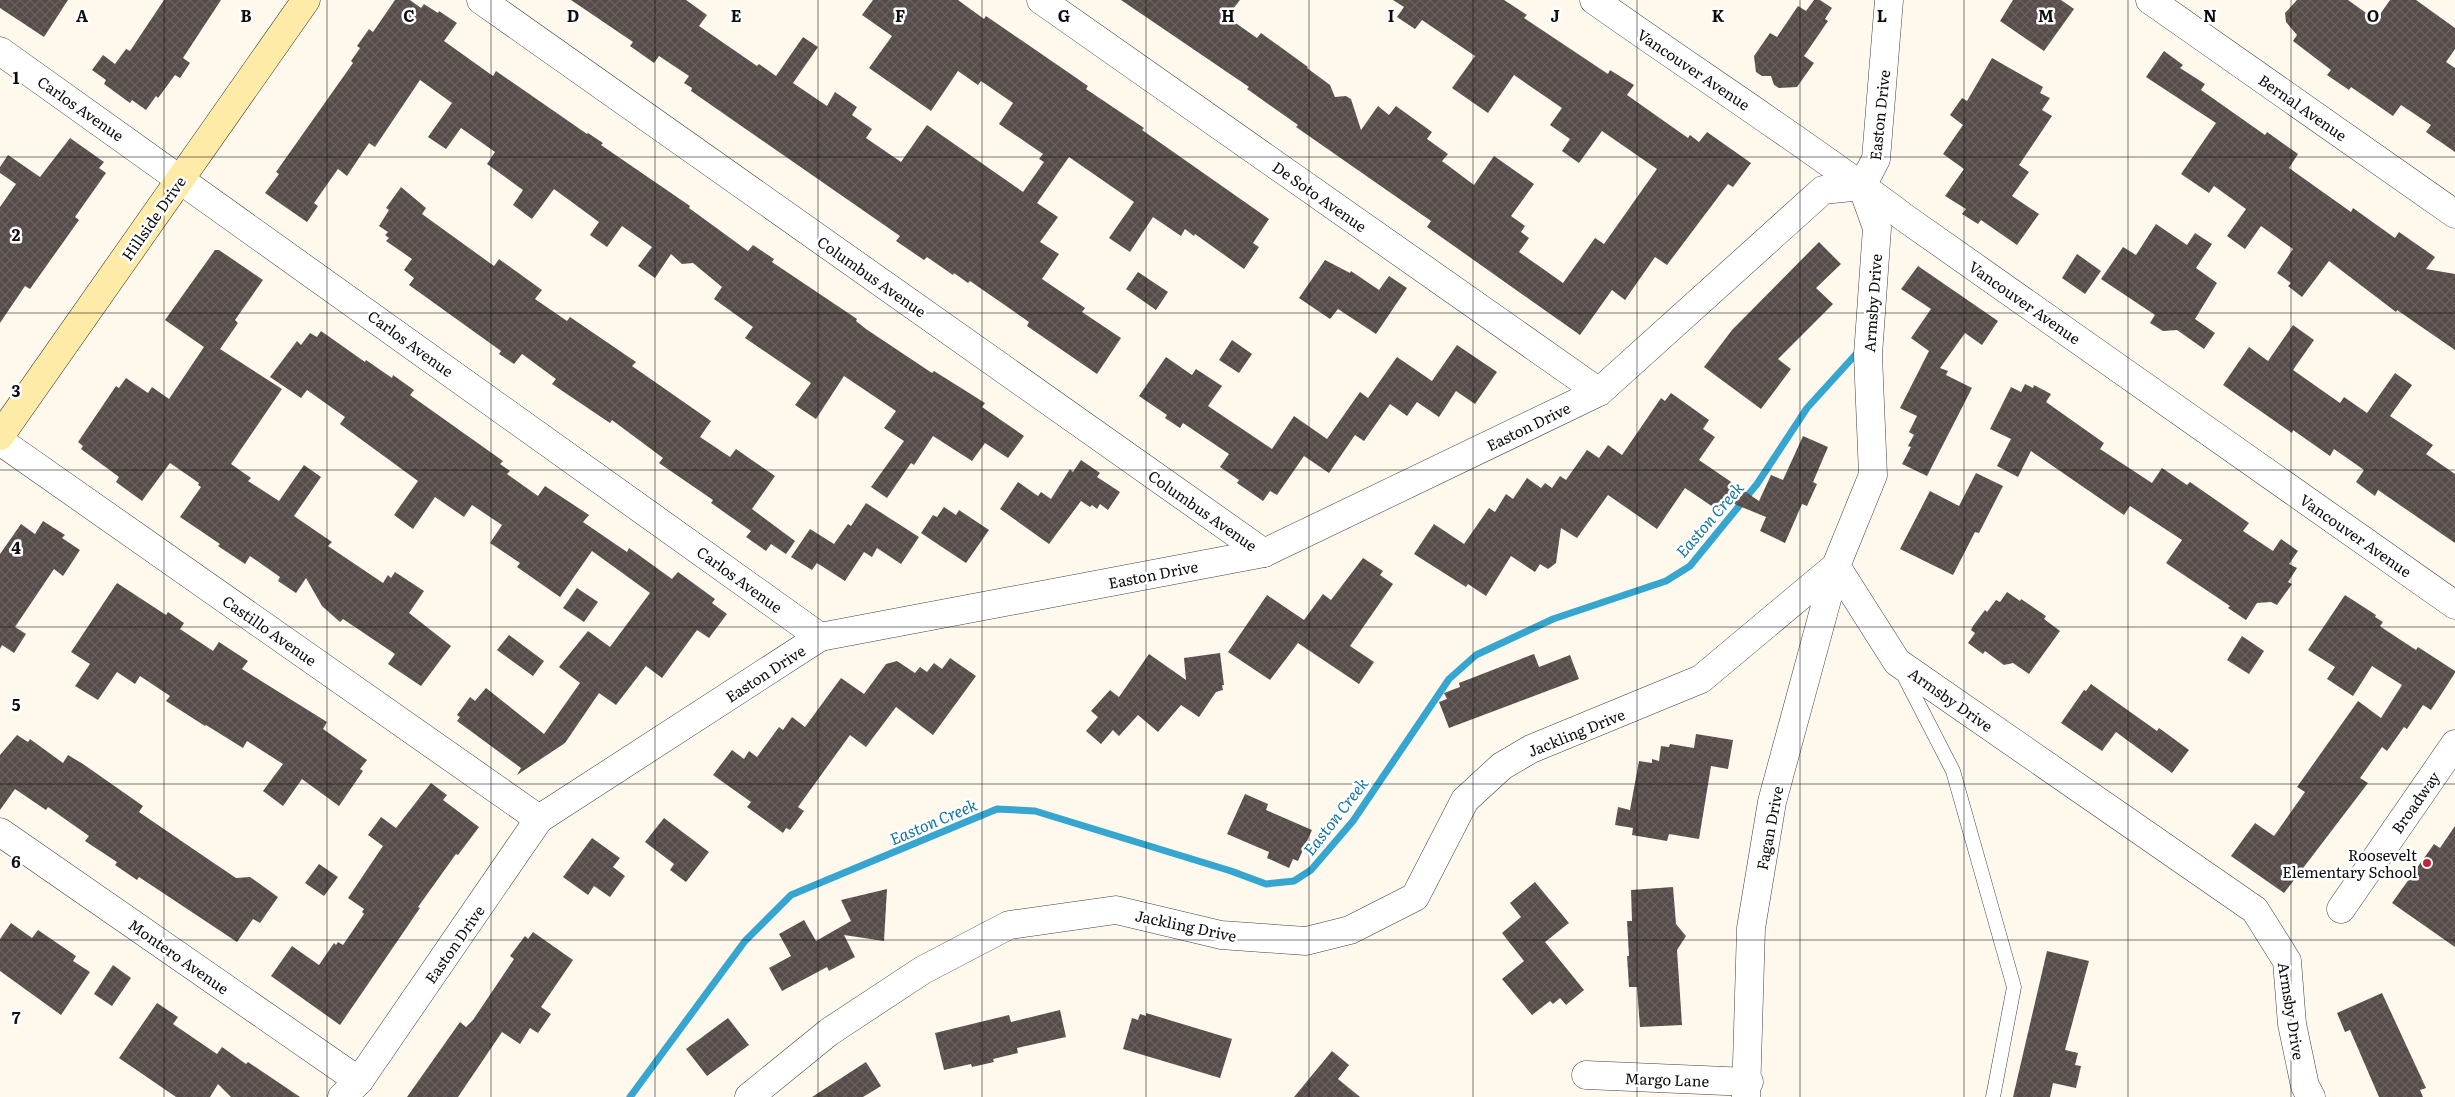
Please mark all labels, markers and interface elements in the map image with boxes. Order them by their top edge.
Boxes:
text: A [76,3,88,27]
text: B [240,3,252,27]
text: C [403,3,415,27]
text: D [567,3,579,27]
text: E [731,3,742,27]
text: F [895,3,905,27]
text: G [1058,3,1070,27]
text: H [1221,3,1235,27]
text: I [1388,3,1394,27]
text: J [1550,3,1560,27]
text: K [1712,3,1725,27]
text: L [1877,3,1887,27]
text: M [2038,3,2054,27]
text: N [2203,3,2217,27]
text: O [2367,3,2379,27]
street label: Vancouver Avenue [1633,23,1755,116]
text: 1 [13,65,20,89]
street label: Easton Drive [1863,68,1895,161]
street label: Bernal Avenue [2254,68,2352,146]
street label: Carlos Avenue [33,70,129,146]
street label: De Soto Avenue [1268,155,1372,237]
street label: Hillside Drive [115,171,191,265]
text: 2 [12,222,21,246]
street label: Columbus Avenue [813,230,931,322]
street label: Armsby Drive [1857,253,1887,353]
street label: Vancouver Avenue [1964,255,2086,349]
street label: Carlos Avenue [363,304,459,382]
text: 3 [12,378,21,402]
street label: Easton Drive [1482,396,1574,456]
street label: Columbus Avenue [1144,464,1262,556]
water label: Easton Creek [1669,476,1749,562]
street label: Vancouver Avenue [2295,488,2417,582]
text: 4 [11,535,21,559]
street label: Carlos Avenue [692,540,788,618]
street label: Easton Drive [1106,554,1200,594]
street label: Castillo Avenue [218,589,322,671]
street label: Easton Drive [721,638,810,707]
street label: Armsby Drive [1904,661,1998,737]
text: 5 [12,692,21,716]
street label: Jackling Drive [1524,702,1628,762]
street label: Broadway [2385,766,2445,838]
water label: Easton Creek [1297,772,1373,860]
street label: Fagan Drive [1750,784,1788,872]
water label: Easton Creek [885,792,981,850]
place label: Roosevelt Elementary School [2282,843,2417,883]
text: 6 [11,849,21,873]
marker: Roosevelt Elementary School [2421,857,2433,869]
street label: Easton Drive [418,900,490,988]
street label: Jackling Drive [1133,903,1239,947]
street label: Montero Avenue [124,913,234,999]
street label: Armsby Drive [2273,960,2311,1062]
text: 7 [12,1005,21,1029]
street label: Margo Lane [1624,1066,1710,1092]

